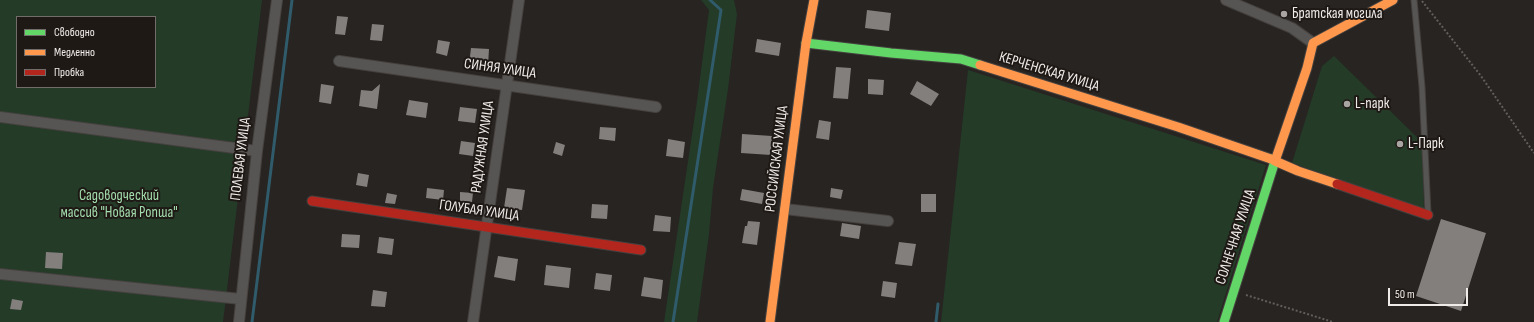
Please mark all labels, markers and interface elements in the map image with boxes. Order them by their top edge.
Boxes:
place label: Братская могила [1292,5,1382,23]
marker: Братская могила [1279,9,1289,19]
legend [16,16,156,88]
text: Свободно [54,25,95,40]
text: Медленно [54,45,95,60]
street label: КЕРЧЕНСКАЯ УЛИЦА [997,48,1101,96]
street label: СИНЯЯ УЛИЦА [463,55,537,83]
text: Пробка [54,65,84,80]
place label: L-парк [1355,95,1389,113]
marker: L-парк [1342,99,1352,109]
street label: РАДУЖНАЯ УЛИЦА [468,100,498,194]
street label: РОССИЙСКАЯ УЛИЦА [762,105,792,213]
street label: ПОЛЕВАЯ УЛИЦА [227,116,255,202]
place label: L-Парк [1408,135,1444,153]
marker: L-Парк [1395,139,1405,149]
park label: Садоводческий массив "Новая Ропша" [60,187,178,222]
street label: СОЛНЕЧНАЯ УЛИЦА [1212,187,1260,287]
street label: ГОЛУБАЯ УЛИЦА [438,196,520,226]
scale bar [1390,280,1470,306]
text: 50 m [1395,287,1415,302]

